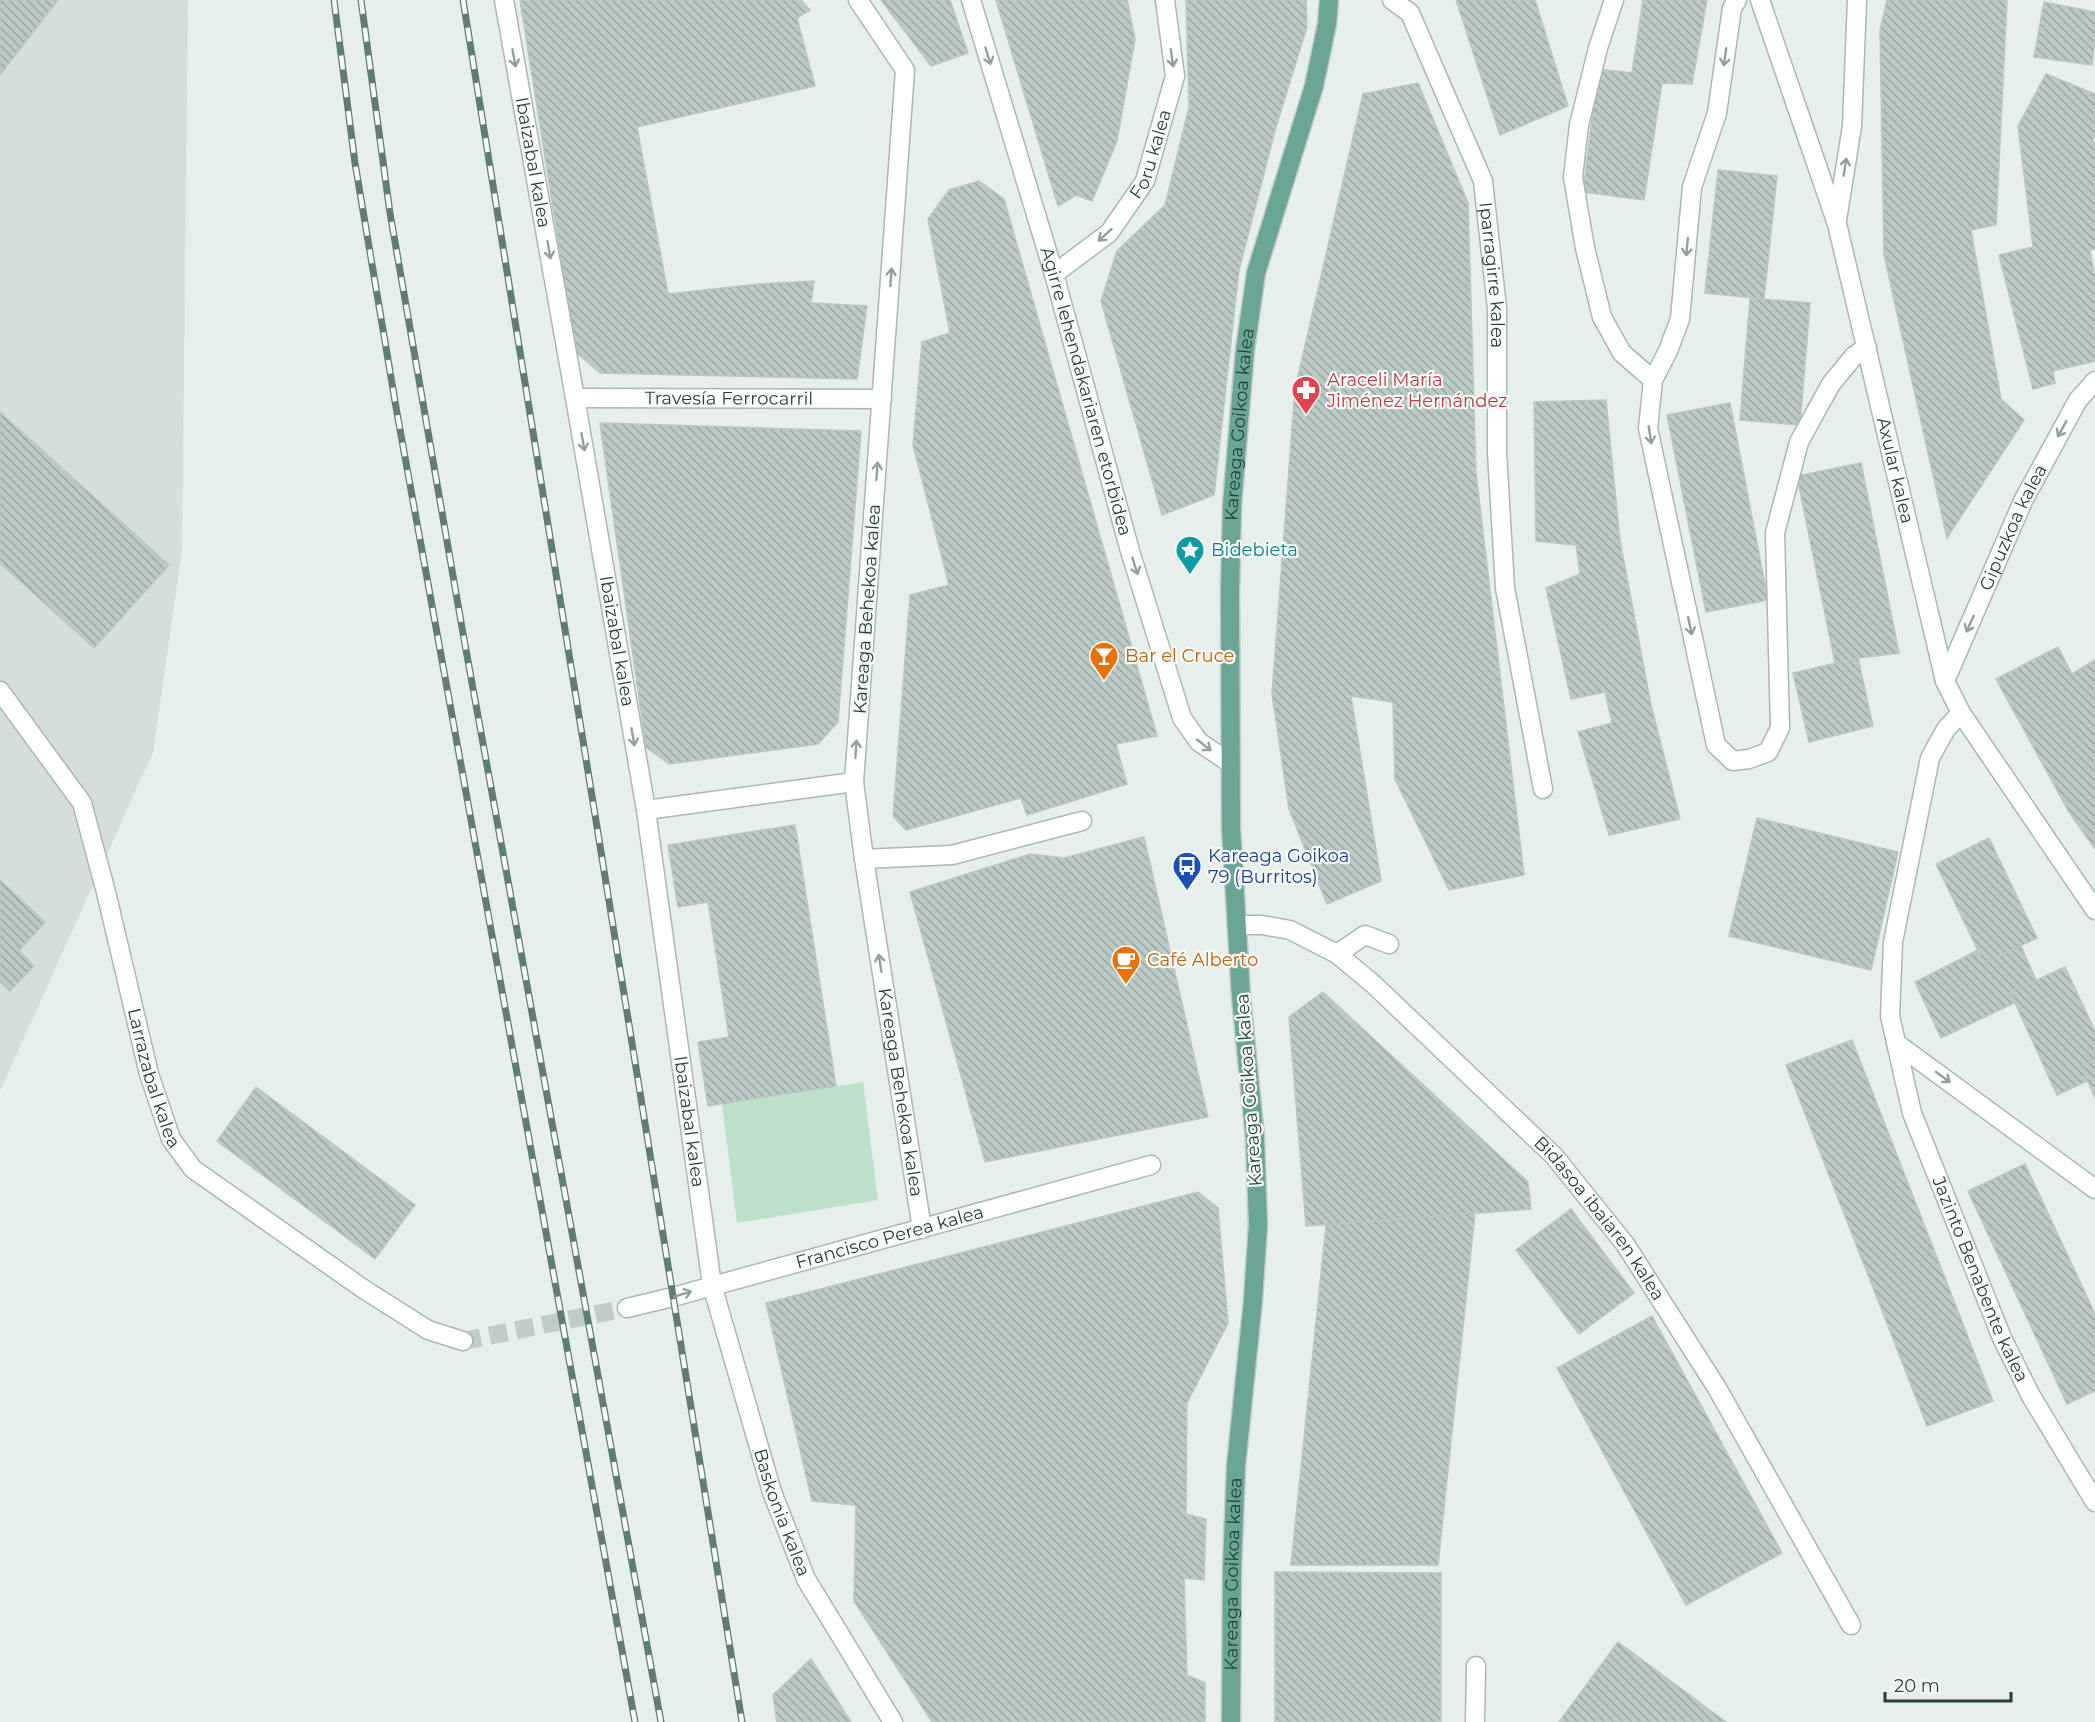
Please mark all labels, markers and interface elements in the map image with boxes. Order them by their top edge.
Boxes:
one-way arrow [983,46,994,65]
one-way arrow [1720,46,1731,66]
one-way arrow [509,47,520,67]
one-way arrow [1167,48,1178,67]
street label: Ibaizabal kalea [511,95,555,230]
street label: Foru kalea [1125,107,1176,203]
one-way arrow [1840,157,1851,177]
street label: Iparragirre kalea [1474,201,1508,348]
one-way arrow [1098,228,1113,242]
one-way arrow [1681,236,1692,256]
one-way arrow [544,239,555,259]
street label: Agirre lehendakariaren etorbidea [1035,244,1136,538]
one-way arrow [886,267,897,287]
street label: Kareaga Goikoa kalea [1221,327,1259,521]
place label: Araceli María Jiménez Hernández [1326,369,1507,412]
pharmacy icon: Araceli María Jiménez Hernández [1290,374,1322,416]
street label: Travesía Ferrocarril [645,387,813,410]
street label: Axular kalea [1872,415,1918,526]
one-way arrow [2056,419,2067,437]
one-way arrow [1644,425,1655,444]
one-way arrow [578,431,589,451]
street label: Gipuzkoa kalea [1975,461,2052,594]
one-way arrow [872,462,883,482]
street label: Kareaga Behekoa kalea [849,503,885,715]
place icon: Bidebieta [1174,534,1206,576]
place label: Bidebieta [1211,539,1298,561]
one-way arrow [1130,556,1141,575]
street label: Ibaizabal kalea [595,574,639,708]
one-way arrow [1963,614,1975,632]
one-way arrow [1685,615,1696,635]
bar icon: Bar el Cruce [1088,640,1120,682]
place label: Bar el Cruce [1125,645,1235,667]
one-way arrow [628,727,639,747]
one-way arrow [1196,739,1212,752]
one-way arrow [851,740,862,760]
place label: Kareaga Goikoa 79 (Burritos) [1208,845,1349,888]
bus stop icon: Kareaga Goikoa 79 (Burritos) [1171,850,1203,892]
cafe icon: Café Alberto [1110,944,1142,986]
place label: Café Alberto [1147,949,1258,971]
one-way arrow [875,954,886,974]
street label: Kareaga Behekoa kalea [873,986,928,1198]
street label: Kareaga Goikoa kalea [1231,993,1267,1187]
street label: Larrazabal kalea [123,1006,185,1153]
street label: Ibaizabal kalea [669,1055,709,1189]
one-way arrow [1935,1071,1951,1084]
street label: Bidasoa ibaiaren kalea [1529,1132,1669,1305]
street label: Jazinto Benabente kalea [1927,1172,2033,1386]
street label: Francisco Perea kalea [793,1201,986,1274]
one-way arrow [674,1288,693,1299]
street label: Baskonia kalea [749,1446,815,1580]
street label: Kareaga Goikoa kalea [1220,1477,1247,1671]
scale bar [1885,1665,2011,1703]
text: 20 m [1894,1675,1940,1697]

